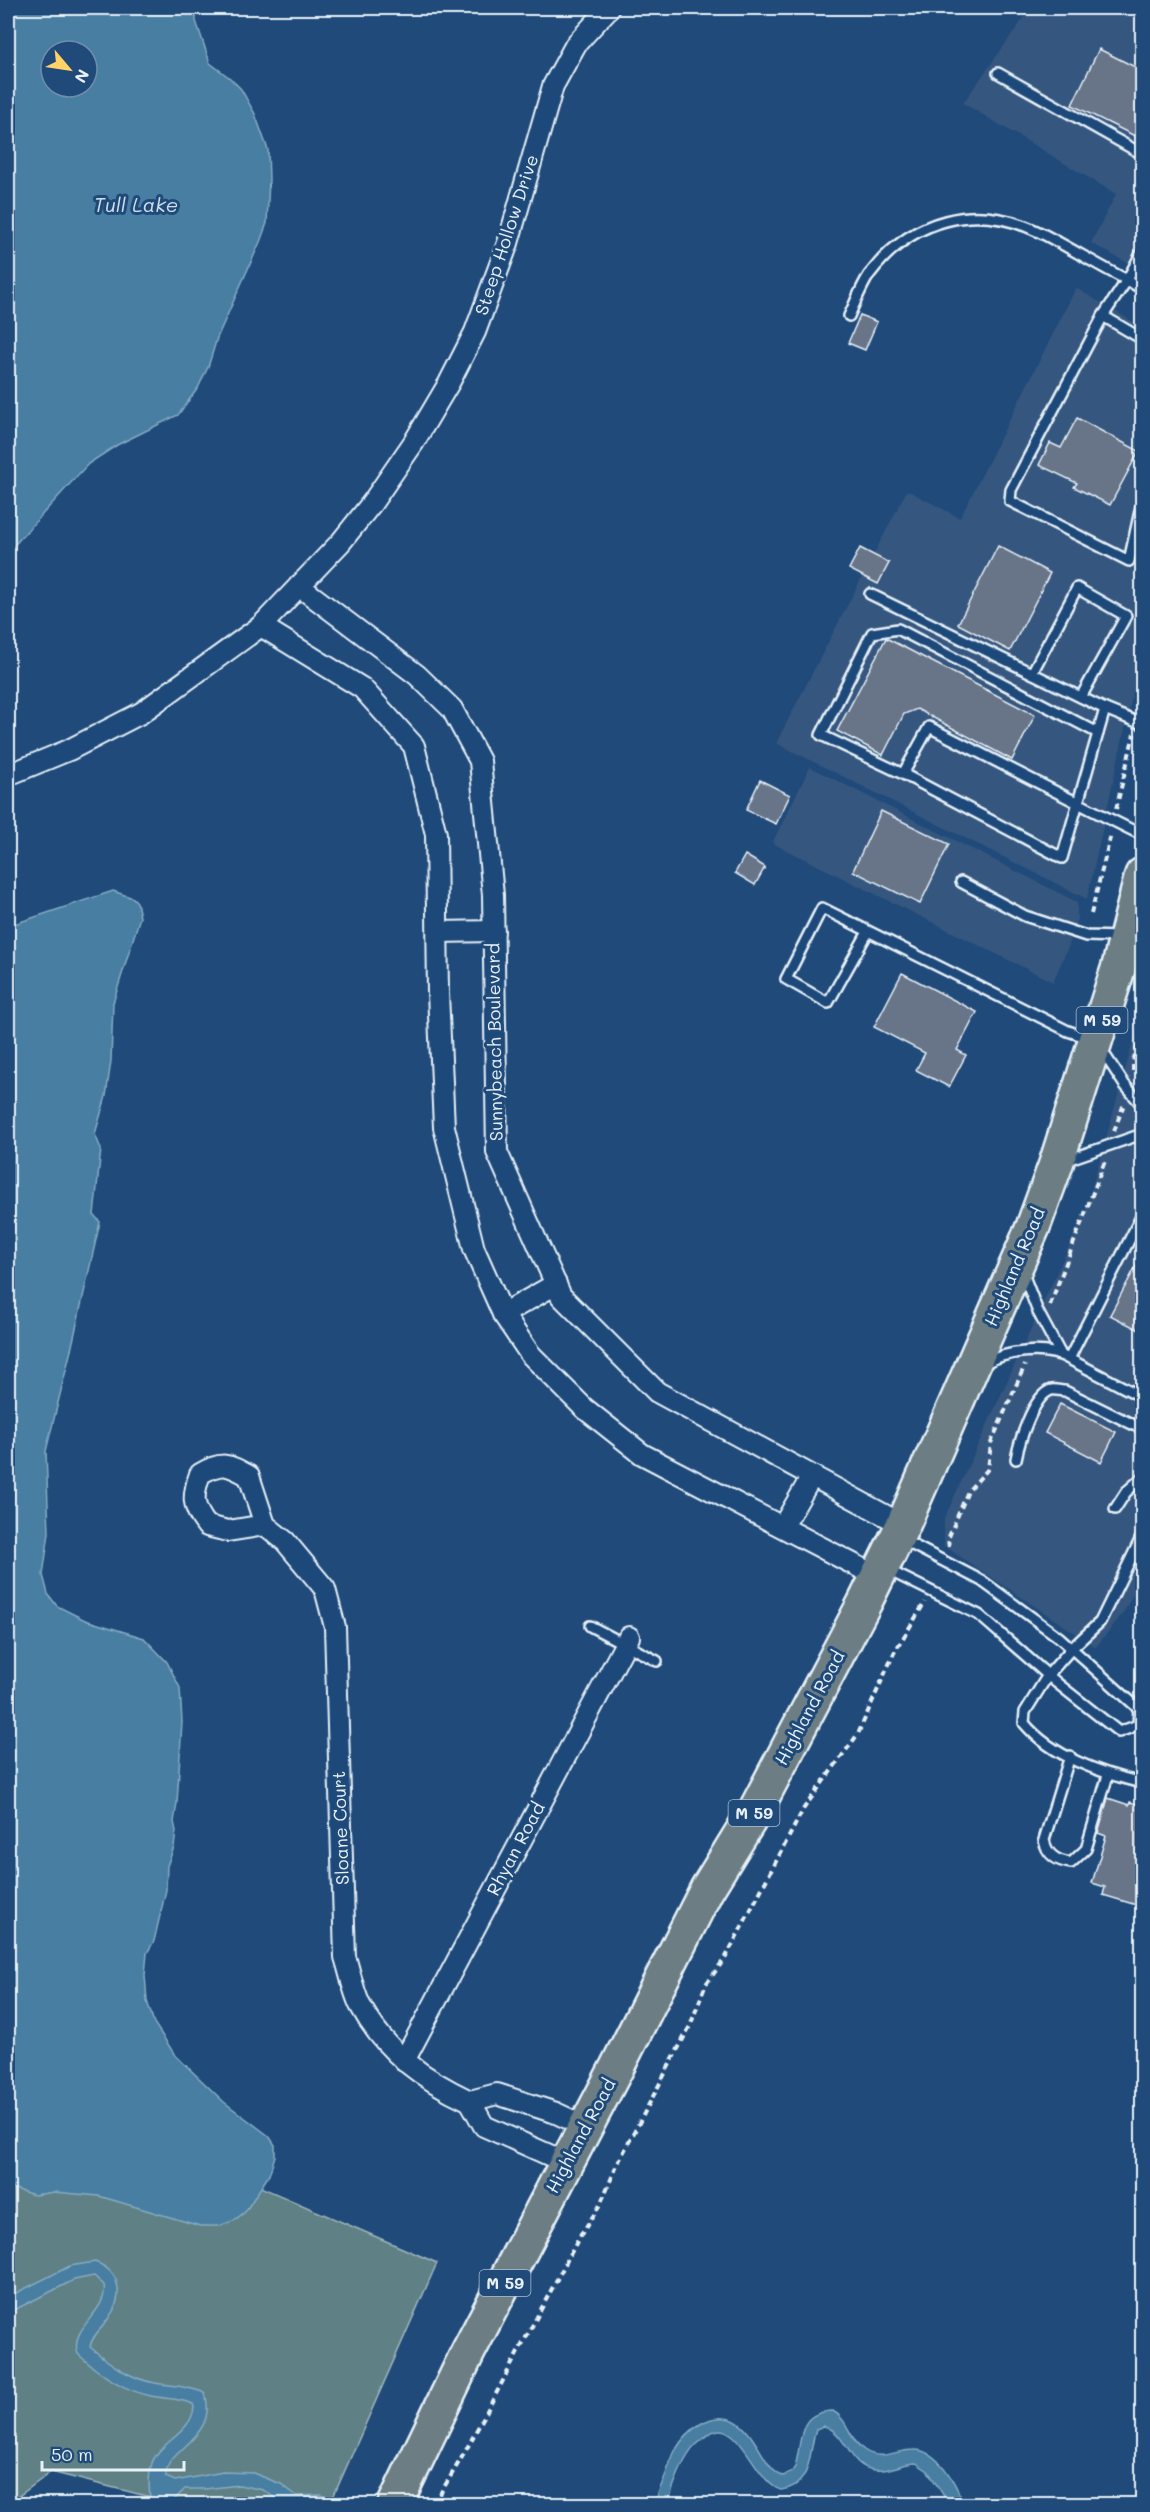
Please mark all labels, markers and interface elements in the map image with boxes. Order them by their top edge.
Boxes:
north arrow [39,39,99,99]
text: N [70,66,95,87]
street label: Steep Hollow Drive [469,151,543,318]
water label: Tull Lake [94,191,178,217]
street label: Sunnybeach Boulevard [480,943,508,1141]
road number: M 59 [1076,1007,1128,1033]
street label: Highland Road [978,1204,1050,1330]
street label: Highland Road [769,1646,849,1769]
street label: Sloane Court [326,1771,354,1885]
street label: Rhyan Road [480,1797,550,1900]
road number: M 59 [728,1800,780,1826]
street label: Highland Road [540,2074,620,2197]
road number: M 59 [480,2270,530,2296]
scale bar [42,2434,184,2472]
text: 50 m [51,2442,93,2466]

